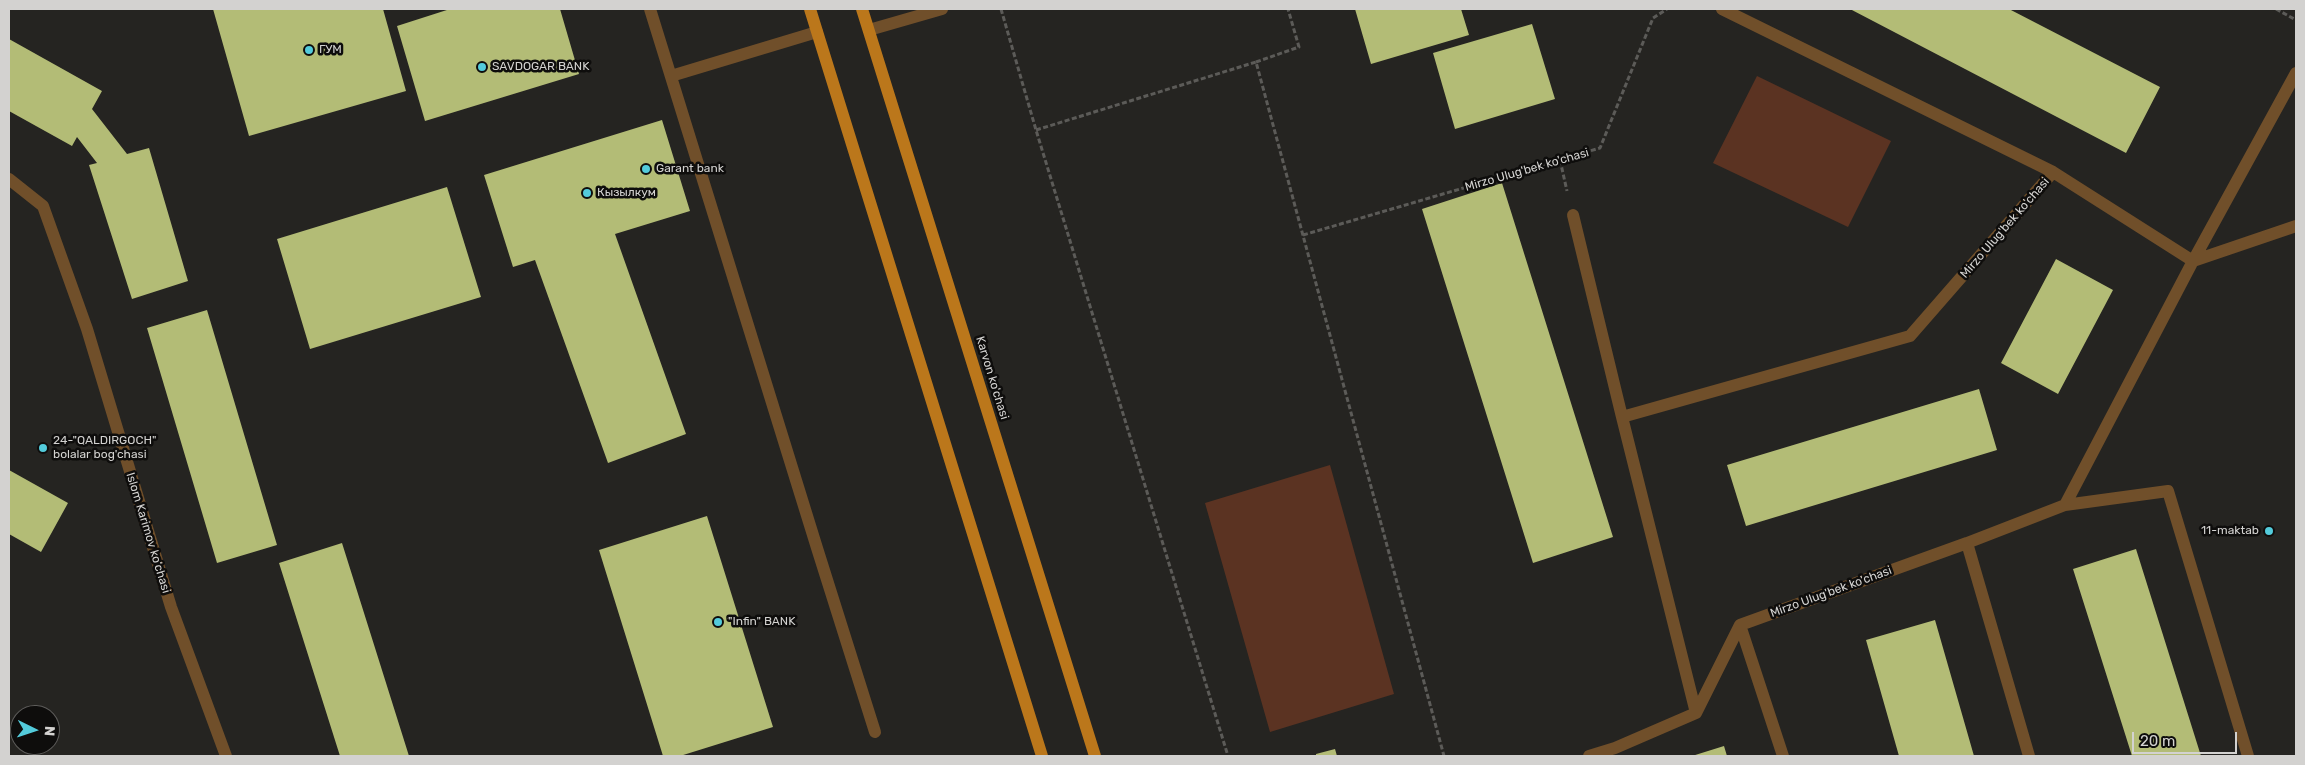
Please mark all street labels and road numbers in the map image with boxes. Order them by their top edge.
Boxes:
street label: Mirzo Ulug'bek ko'chasi [1463,145,1591,195]
street label: Mirzo Ulug'bek ko'chasi [1957,175,2053,281]
street label: Karvon ko'chasi [973,335,1011,421]
street label: Islom Karimov ko‘chasi [123,471,173,595]
street label: Mirzo Ulug'bek ko'chasi [1768,563,1894,621]

